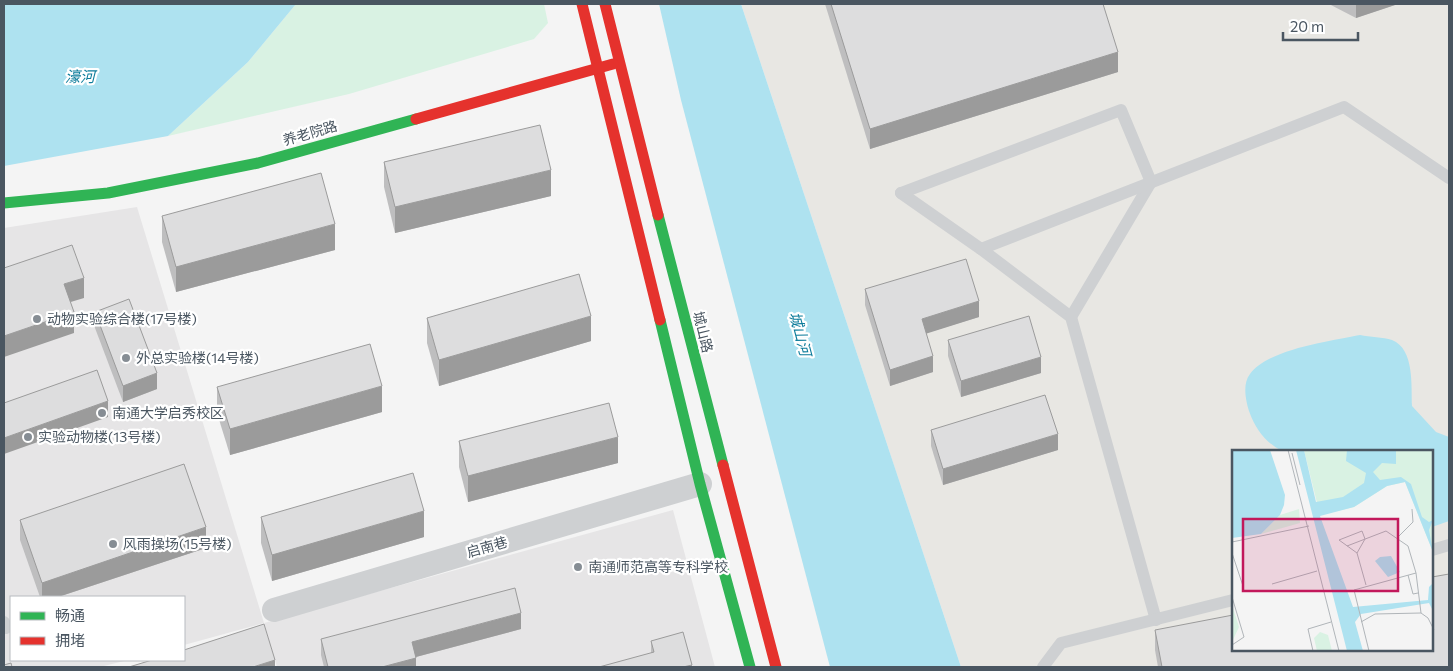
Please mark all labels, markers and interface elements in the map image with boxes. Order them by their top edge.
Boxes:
scale bar [1283,10,1358,42]
text: 20 m [1290,17,1324,35]
water label: 濠河 [65,67,98,85]
street label: 养老院路 [281,117,339,148]
street label: 城山路 [690,309,717,354]
place label: 动物实验综合楼(17号楼) [47,310,197,327]
water label: 城山河 [786,310,816,361]
marker: 动物实验综合楼(17号楼) [31,313,43,325]
place label: 外总实验楼(14号楼) [136,349,259,366]
marker: 外总实验楼(14号楼) [120,352,132,364]
place label: 南通大学启秀校区 [112,404,224,421]
marker: 南通大学启秀校区 [96,407,108,419]
place label: 实验动物楼(13号楼) [38,428,161,445]
marker: 实验动物楼(13号楼) [22,431,34,443]
inset map [1232,450,1433,651]
street label: 启南巷 [464,533,509,560]
place label: 风雨操场(15号楼) [123,535,232,552]
marker: 风雨操场(15号楼) [107,538,119,550]
place label: 南通师范高等专科学校 [588,558,728,575]
marker: 南通师范高等专科学校 [572,561,584,573]
legend [10,596,185,661]
text: 畅通 [55,606,85,624]
text: 拥堵 [55,631,85,649]

